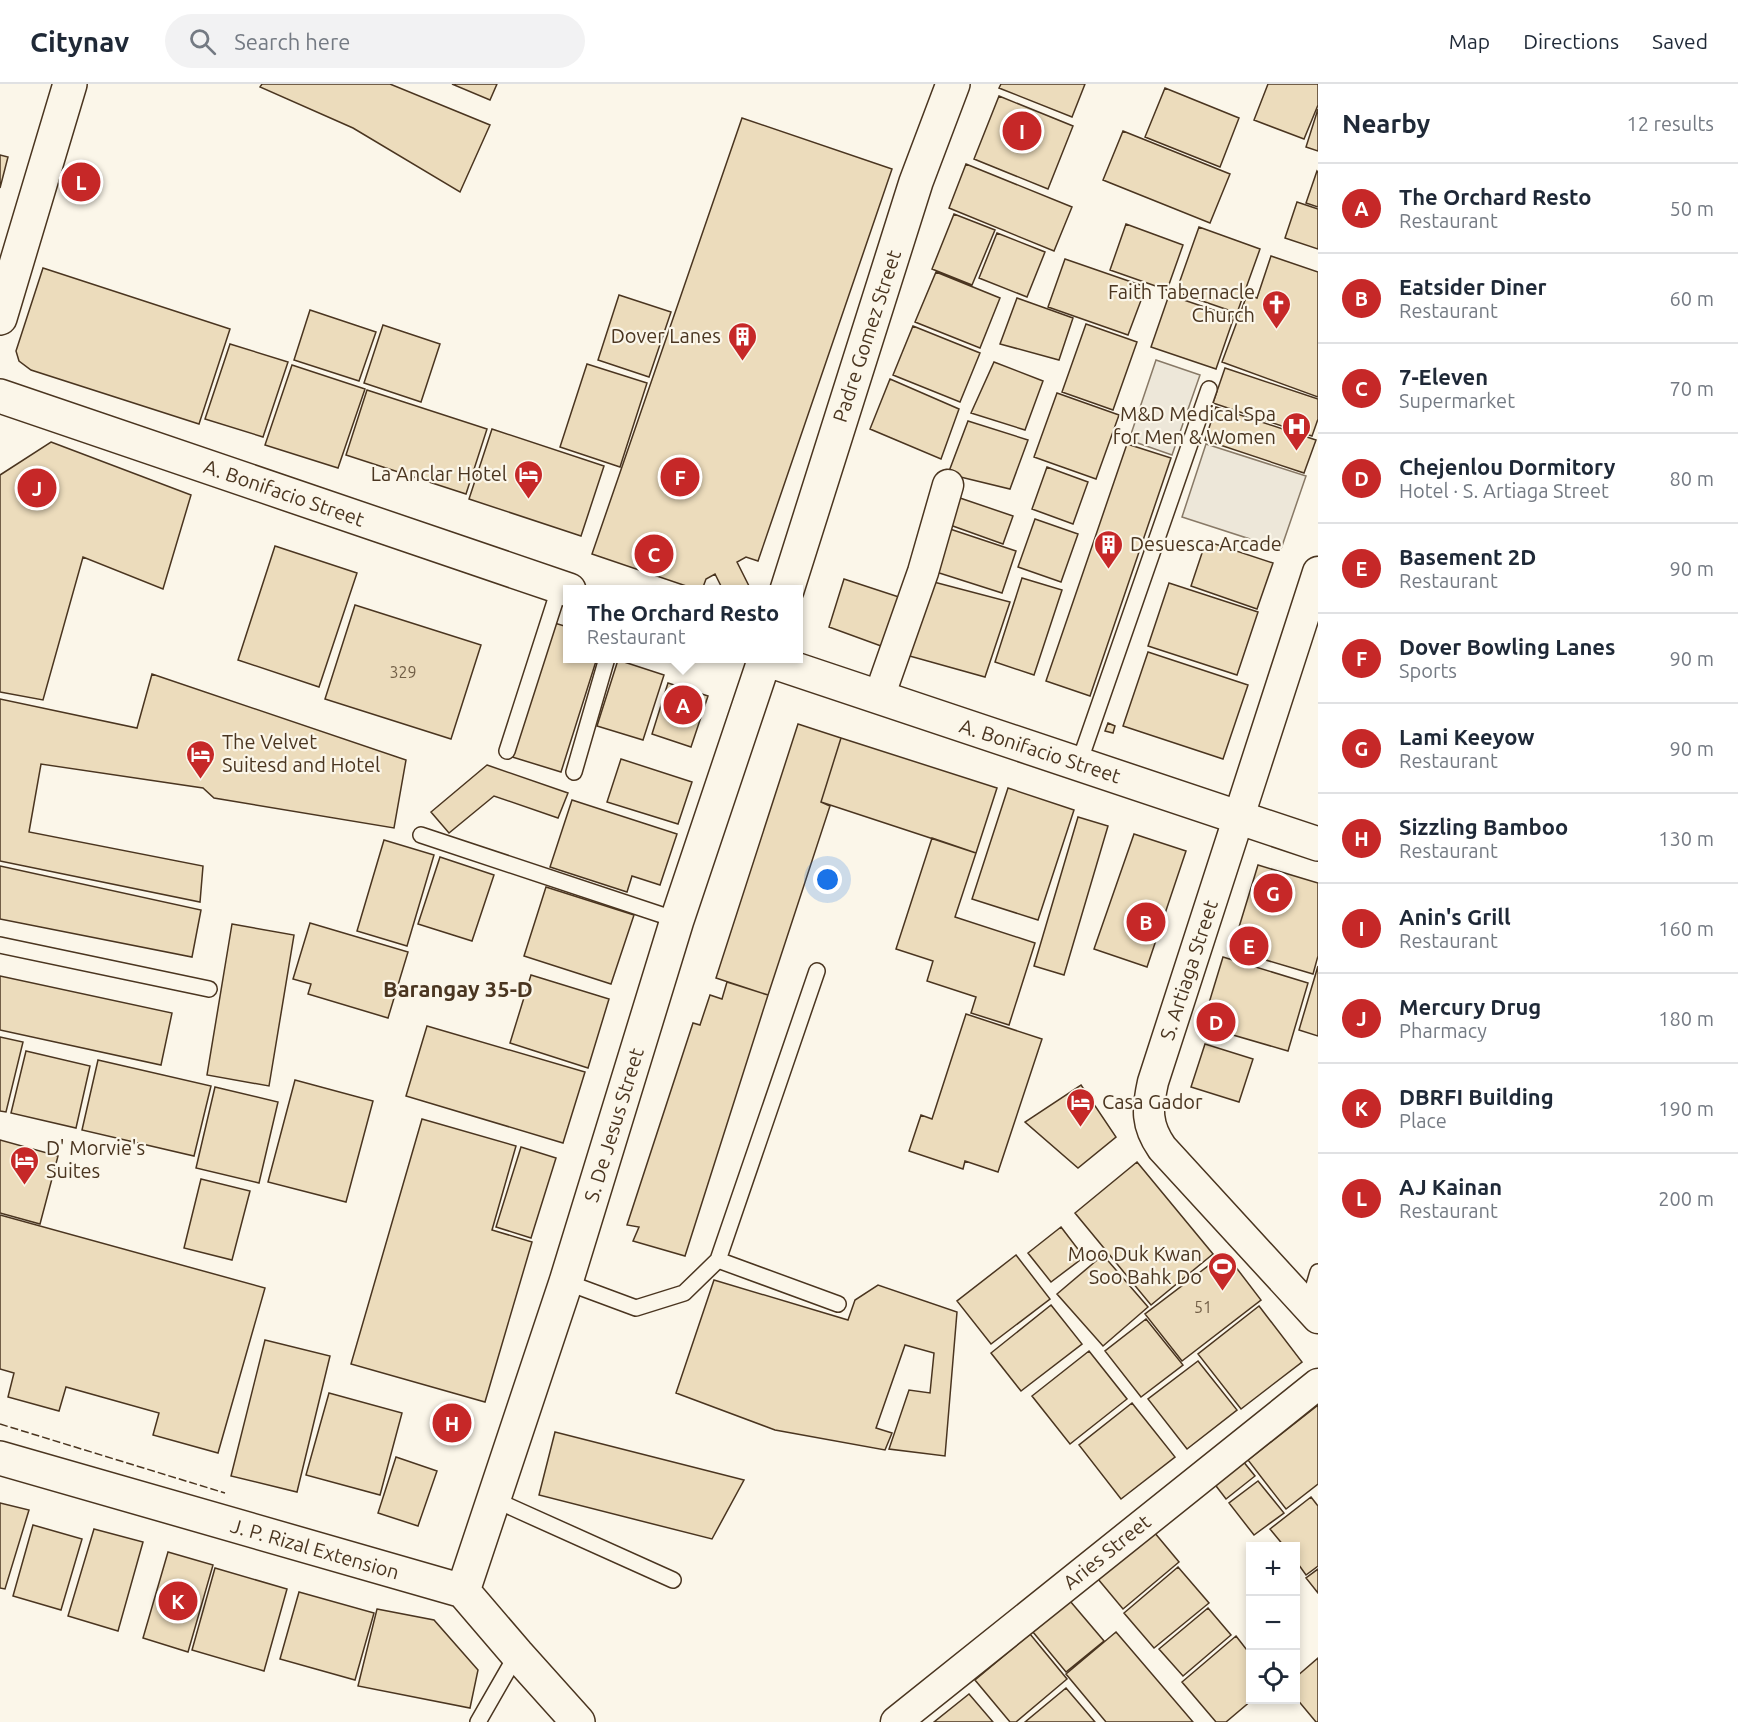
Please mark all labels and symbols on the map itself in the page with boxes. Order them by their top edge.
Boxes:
pin: I [1002,108,1042,154]
pin: L [62,160,100,204]
street label: Padre Gomez Street [828,247,905,425]
place label: Faith Tabernacle Church [1108,280,1255,326]
church icon: Faith Tabernacle Church [1260,288,1292,330]
building icon: Dover Lanes [726,320,758,362]
place label: Dover Lanes [611,324,721,347]
place label: M&D Medical Spa for Men & Women [1113,402,1276,448]
hospital icon: M&D Medical Spa for Men & Women [1281,410,1313,452]
street label: A. Bonifacio Street [201,454,367,531]
pin: F [660,454,700,500]
hotel icon: La Anclar Hotel [512,458,544,500]
place label: La Anclar Hotel [371,462,507,485]
pin: J [18,466,57,510]
building icon: Desuesca Arcade [1093,528,1125,570]
pin: C [634,532,674,576]
place label: Desuesca Arcade [1130,532,1282,555]
house number: 329 [389,663,417,681]
pin: A [664,682,702,728]
street label: A. Bonifacio Street [957,714,1124,787]
place label: The Velvet Suitesd and Hotel [222,730,380,776]
hotel icon: The Velvet Suitesd and Hotel [185,738,217,780]
your location [813,865,842,894]
pin: G [1254,870,1292,916]
street label: S. Artiaga Street [1155,897,1222,1043]
pin: B [1126,900,1166,944]
pin: E [1230,924,1268,968]
district label: Barangay 35-D [383,976,533,1001]
pin: D [1196,1000,1236,1044]
street label: S. De Jesus Street [579,1045,648,1205]
hotel icon: Casa Gador [1065,1086,1097,1128]
place label: Casa Gador [1102,1090,1203,1113]
place label: D' Morvie's Suites [46,1136,145,1182]
hotel icon: D' Morvie's Suites [9,1144,41,1186]
place label: Moo Duk Kwan Soo Bahk Do [1068,1242,1202,1288]
sports icon: Moo Duk Kwan Soo Bahk Do [1207,1250,1239,1292]
house number: 51 [1194,1298,1212,1316]
pin: H [432,1400,472,1446]
street label: Aries Street [1058,1509,1155,1594]
street label: J. P. Rizal Extension [228,1513,402,1584]
pin: K [158,1578,198,1624]

